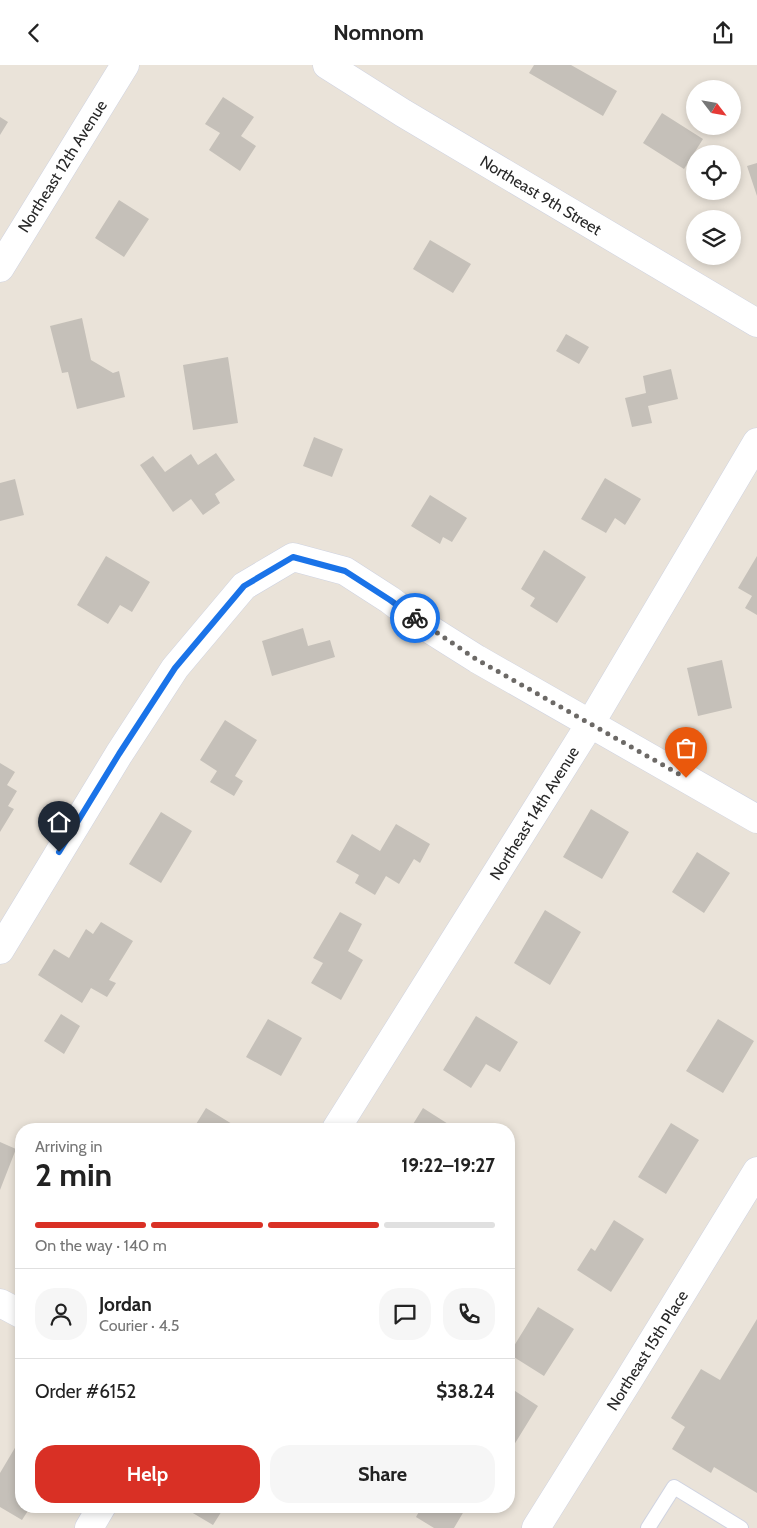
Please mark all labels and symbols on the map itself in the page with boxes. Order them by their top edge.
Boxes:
north arrow [686,80,741,135]
street label: Northeast 12th Avenue [14,97,111,236]
street label: Northeast 9th Street [477,152,605,240]
courier [390,593,440,643]
pin [665,727,707,778]
street label: Northeast 14th Avenue [486,743,583,883]
pin [38,801,80,852]
street label: Northeast 15th Place [603,1287,692,1414]

